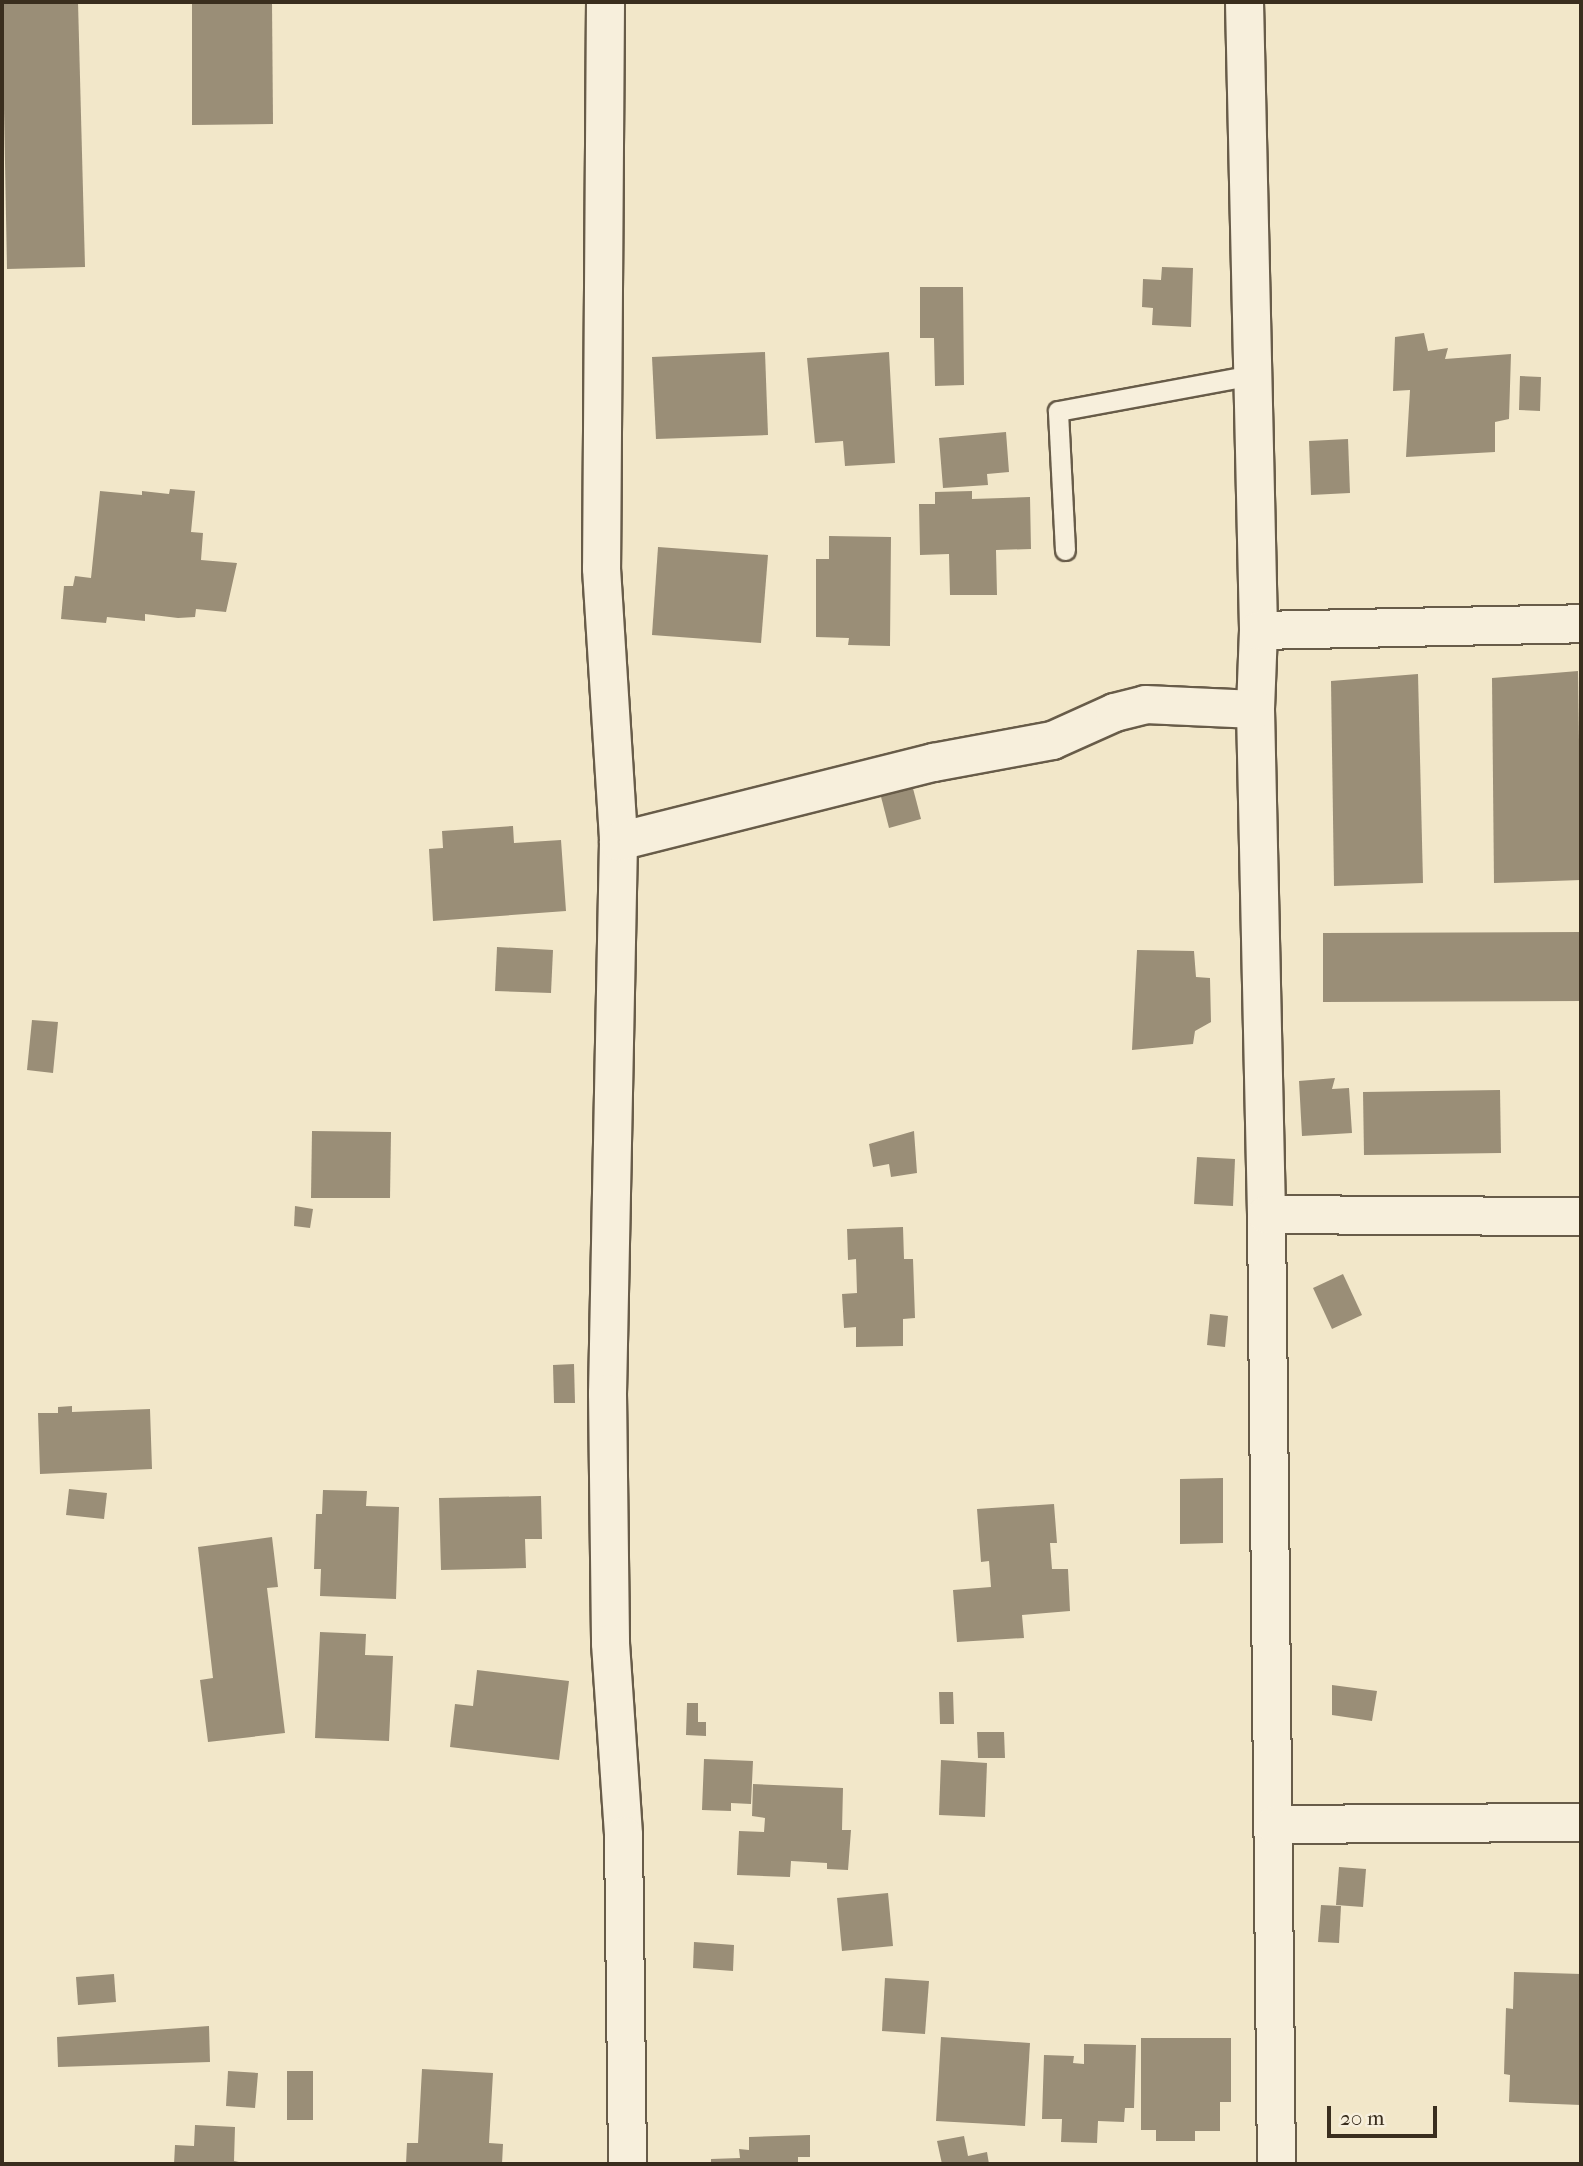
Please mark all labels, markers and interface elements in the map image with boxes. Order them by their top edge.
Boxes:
scale bar [1331,2092,1441,2136]
text: 20 m [1340,2106,1384,2130]

